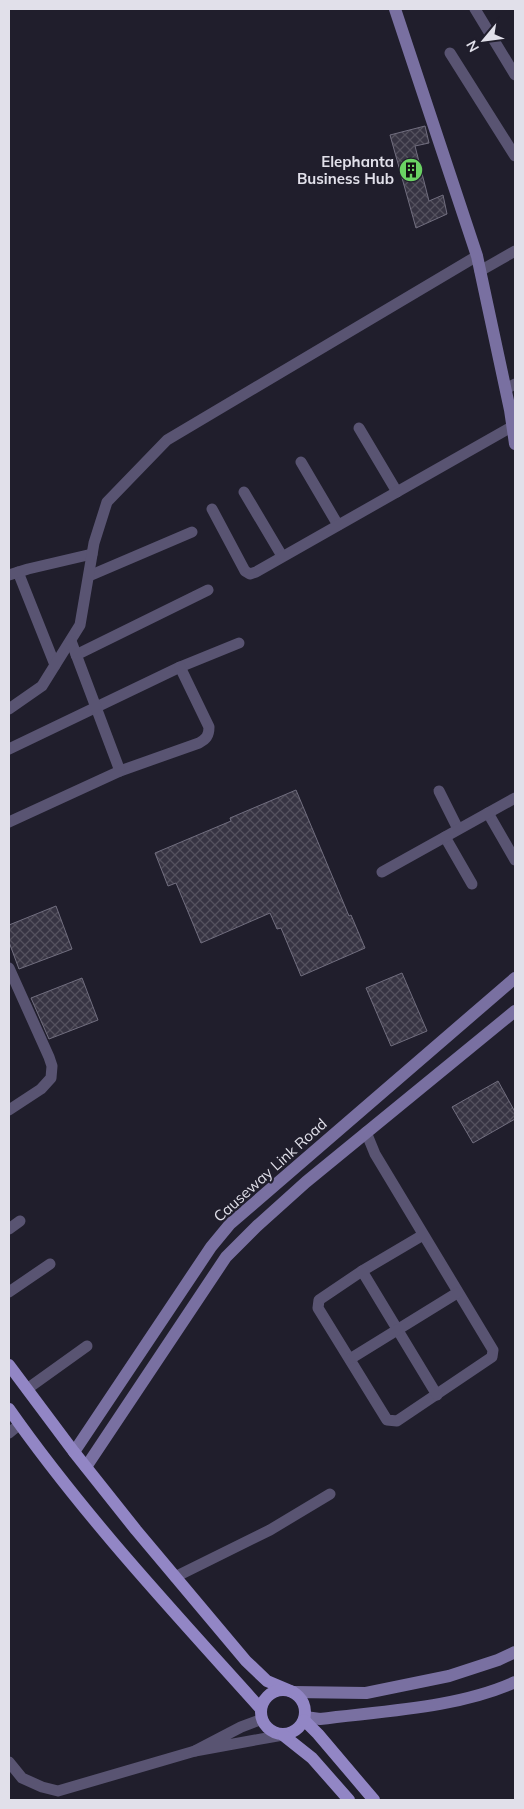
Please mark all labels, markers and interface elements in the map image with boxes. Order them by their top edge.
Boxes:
north arrow [459,15,509,65]
text: N [462,37,483,55]
place label: Elephanta Business Hub [297,152,394,188]
building icon: Elephanta Business Hub [398,157,424,183]
street label: Causeway Link Road [209,1114,331,1226]

